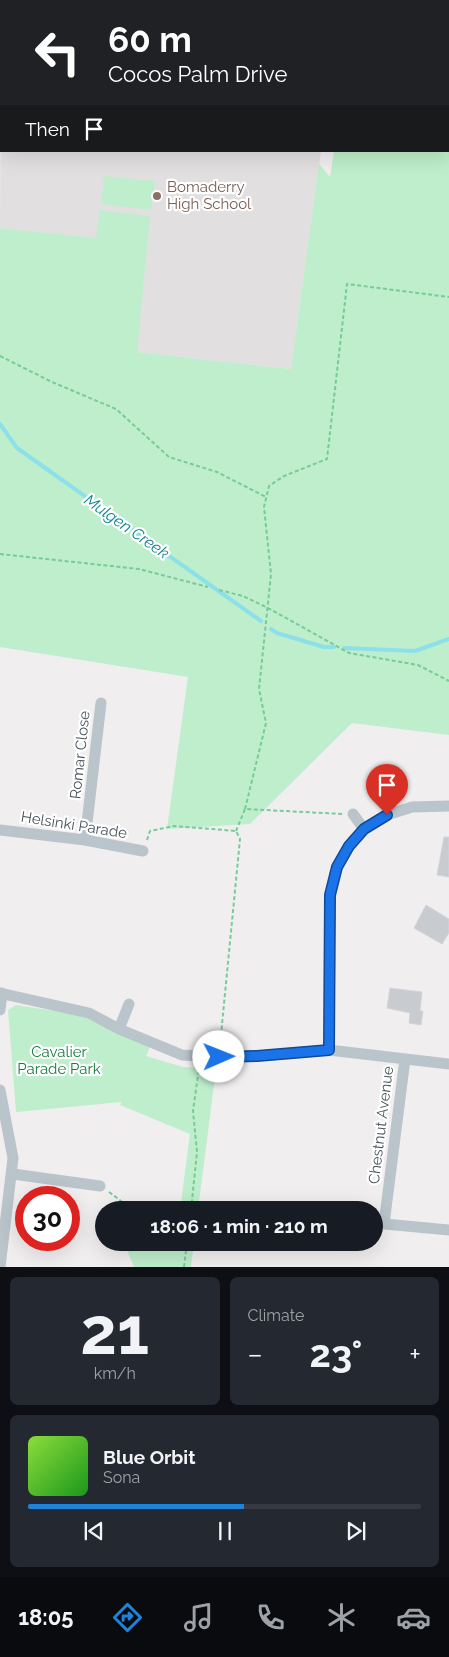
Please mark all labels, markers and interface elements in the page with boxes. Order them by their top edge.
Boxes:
text: 60 m [108,19,192,60]
icon: left [25,20,90,85]
text: Cocos Palm Drive [108,61,287,87]
icon: arrive [80,115,108,143]
text: Then [25,118,70,140]
place label: Bomaderry High School [167,178,252,213]
marker: Bomaderry High School [151,190,163,202]
water label: Mulgen Creek [81,490,173,563]
street label: Romar Close [66,710,94,800]
pin [366,764,408,815]
icon: arrive [373,771,401,799]
street label: Helsinki Parade [20,808,128,842]
position arrow [192,1030,244,1082]
park label: Cavalier Parade Park [17,1043,101,1078]
street label: Chestnut Avenue [365,1065,397,1185]
speed limit sign: 30 [15,1186,80,1251]
text: 18:06 · 1 min · 210 m [150,1215,328,1237]
text: 21 [80,1293,149,1369]
text: Climate [248,1306,304,1325]
text: 23° [310,1331,362,1376]
text: − [248,1338,263,1371]
text: + [409,1338,421,1371]
text: km/h [94,1364,136,1383]
text: Blue Orbit [103,1446,195,1468]
text: Sona [103,1468,140,1487]
icon: previous [80,1517,108,1545]
icon: pause [211,1517,239,1545]
icon: next [342,1517,370,1545]
icon: directions [110,1600,145,1635]
icon: music [181,1600,216,1635]
icon: phone [253,1600,288,1635]
icon: climate [324,1600,359,1635]
icon: car [396,1600,431,1635]
text: 18:05 [18,1604,74,1630]

